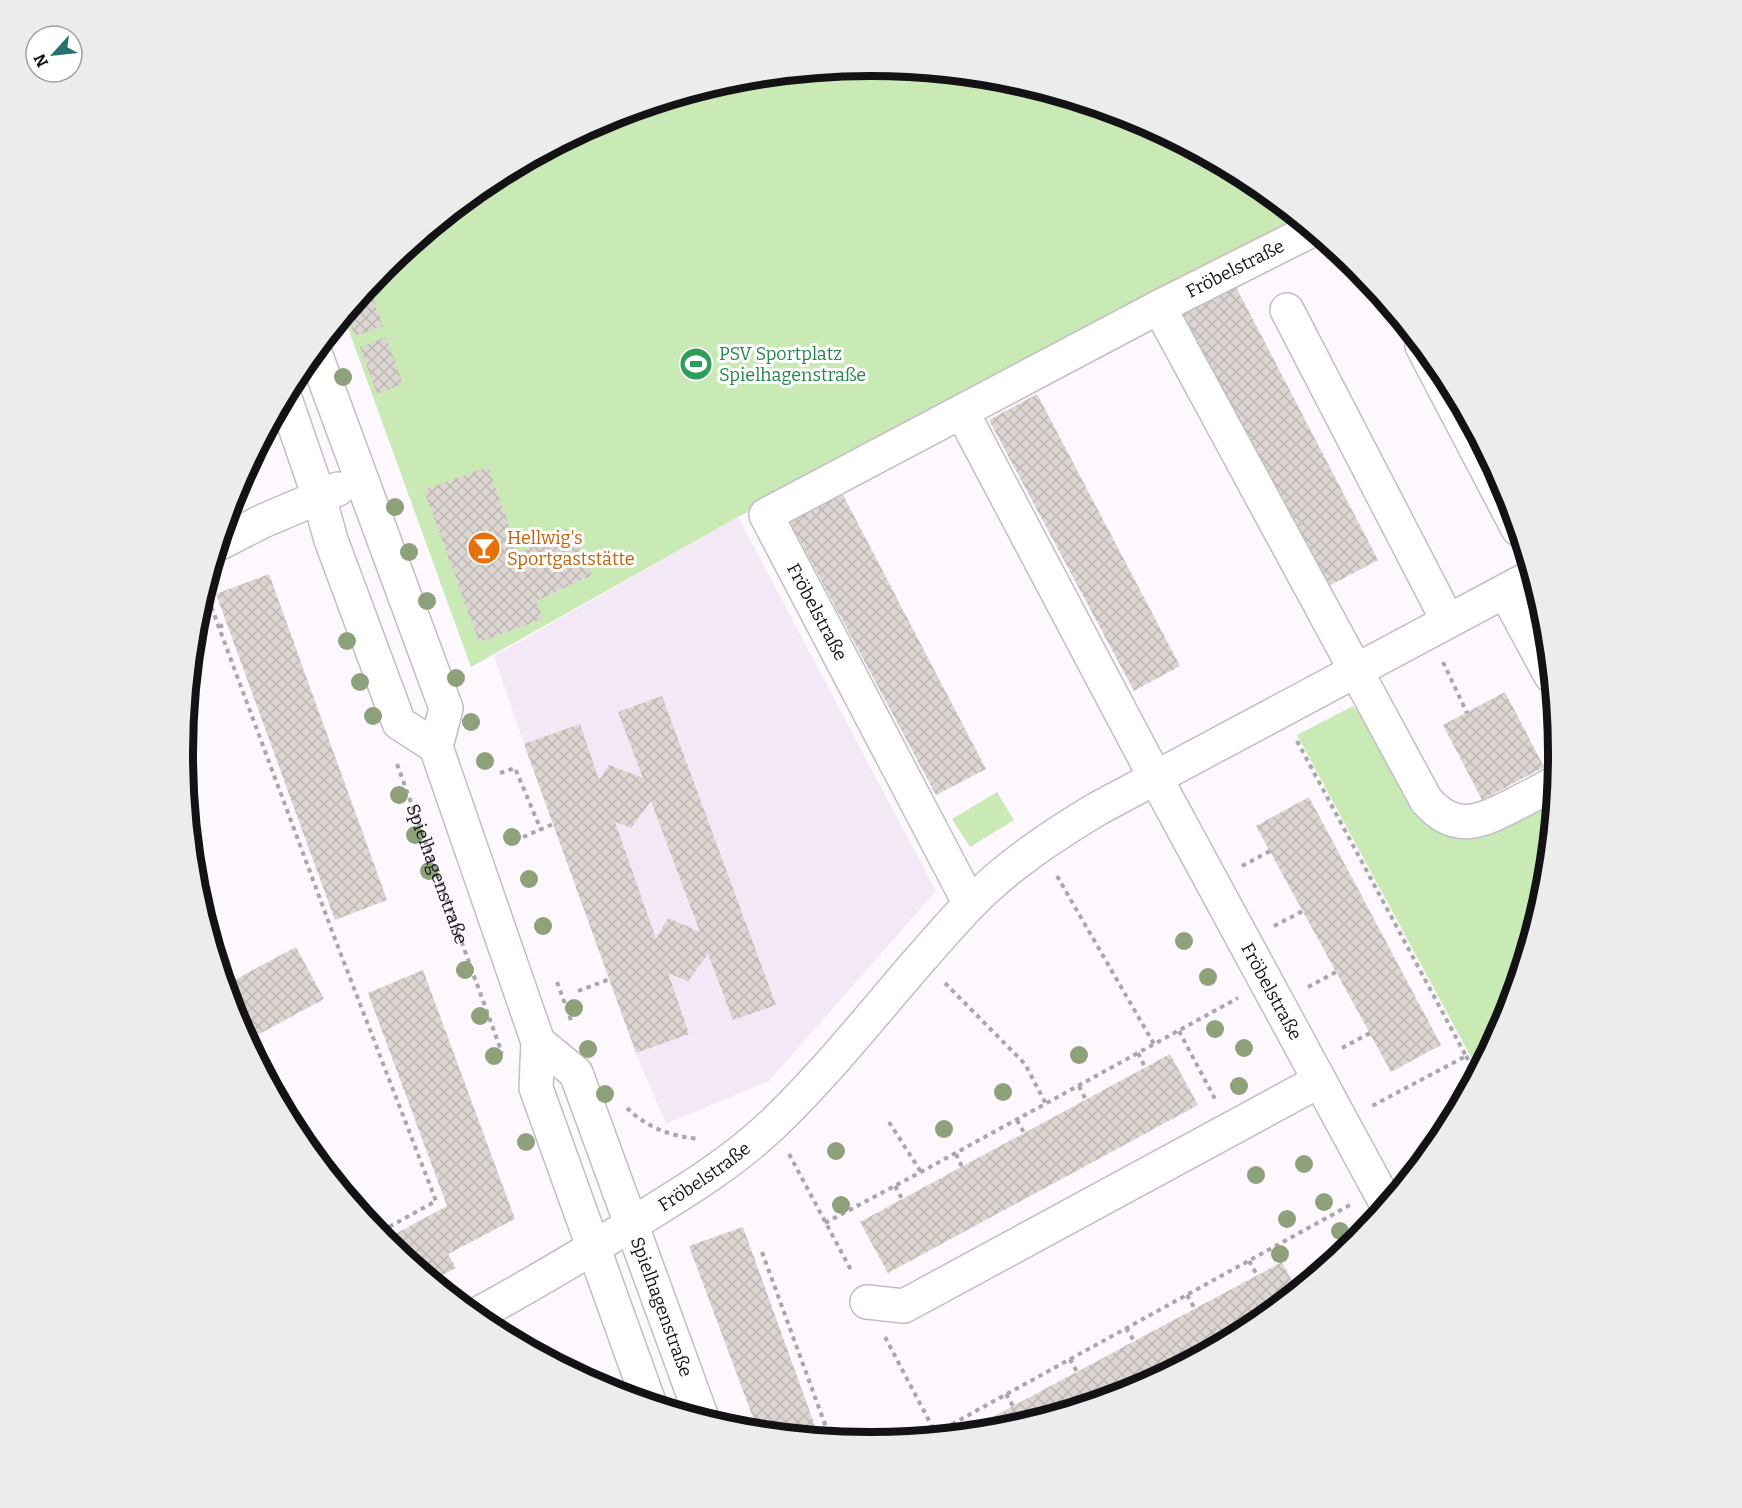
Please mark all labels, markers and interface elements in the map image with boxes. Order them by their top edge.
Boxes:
north arrow [24,24,84,84]
text: N [30,51,52,70]
street label: Fröbelstraße [1182,235,1288,303]
place label: PSV Sportplatz Spielhagenstraße [719,343,866,386]
sports icon: PSV Sportplatz Spielhagenstraße [678,346,714,382]
place label: Hellwig's Sportgaststätte [507,527,635,570]
bar icon: Hellwig's Sportgaststätte [466,530,502,566]
street label: Fröbelstraße [782,560,852,664]
street label: Spielhagenstraße [401,801,472,947]
street label: Fröbelstraße [1236,939,1307,1044]
street label: Fröbelstraße [654,1137,755,1216]
street label: Spielhagenstraße [626,1234,697,1380]

